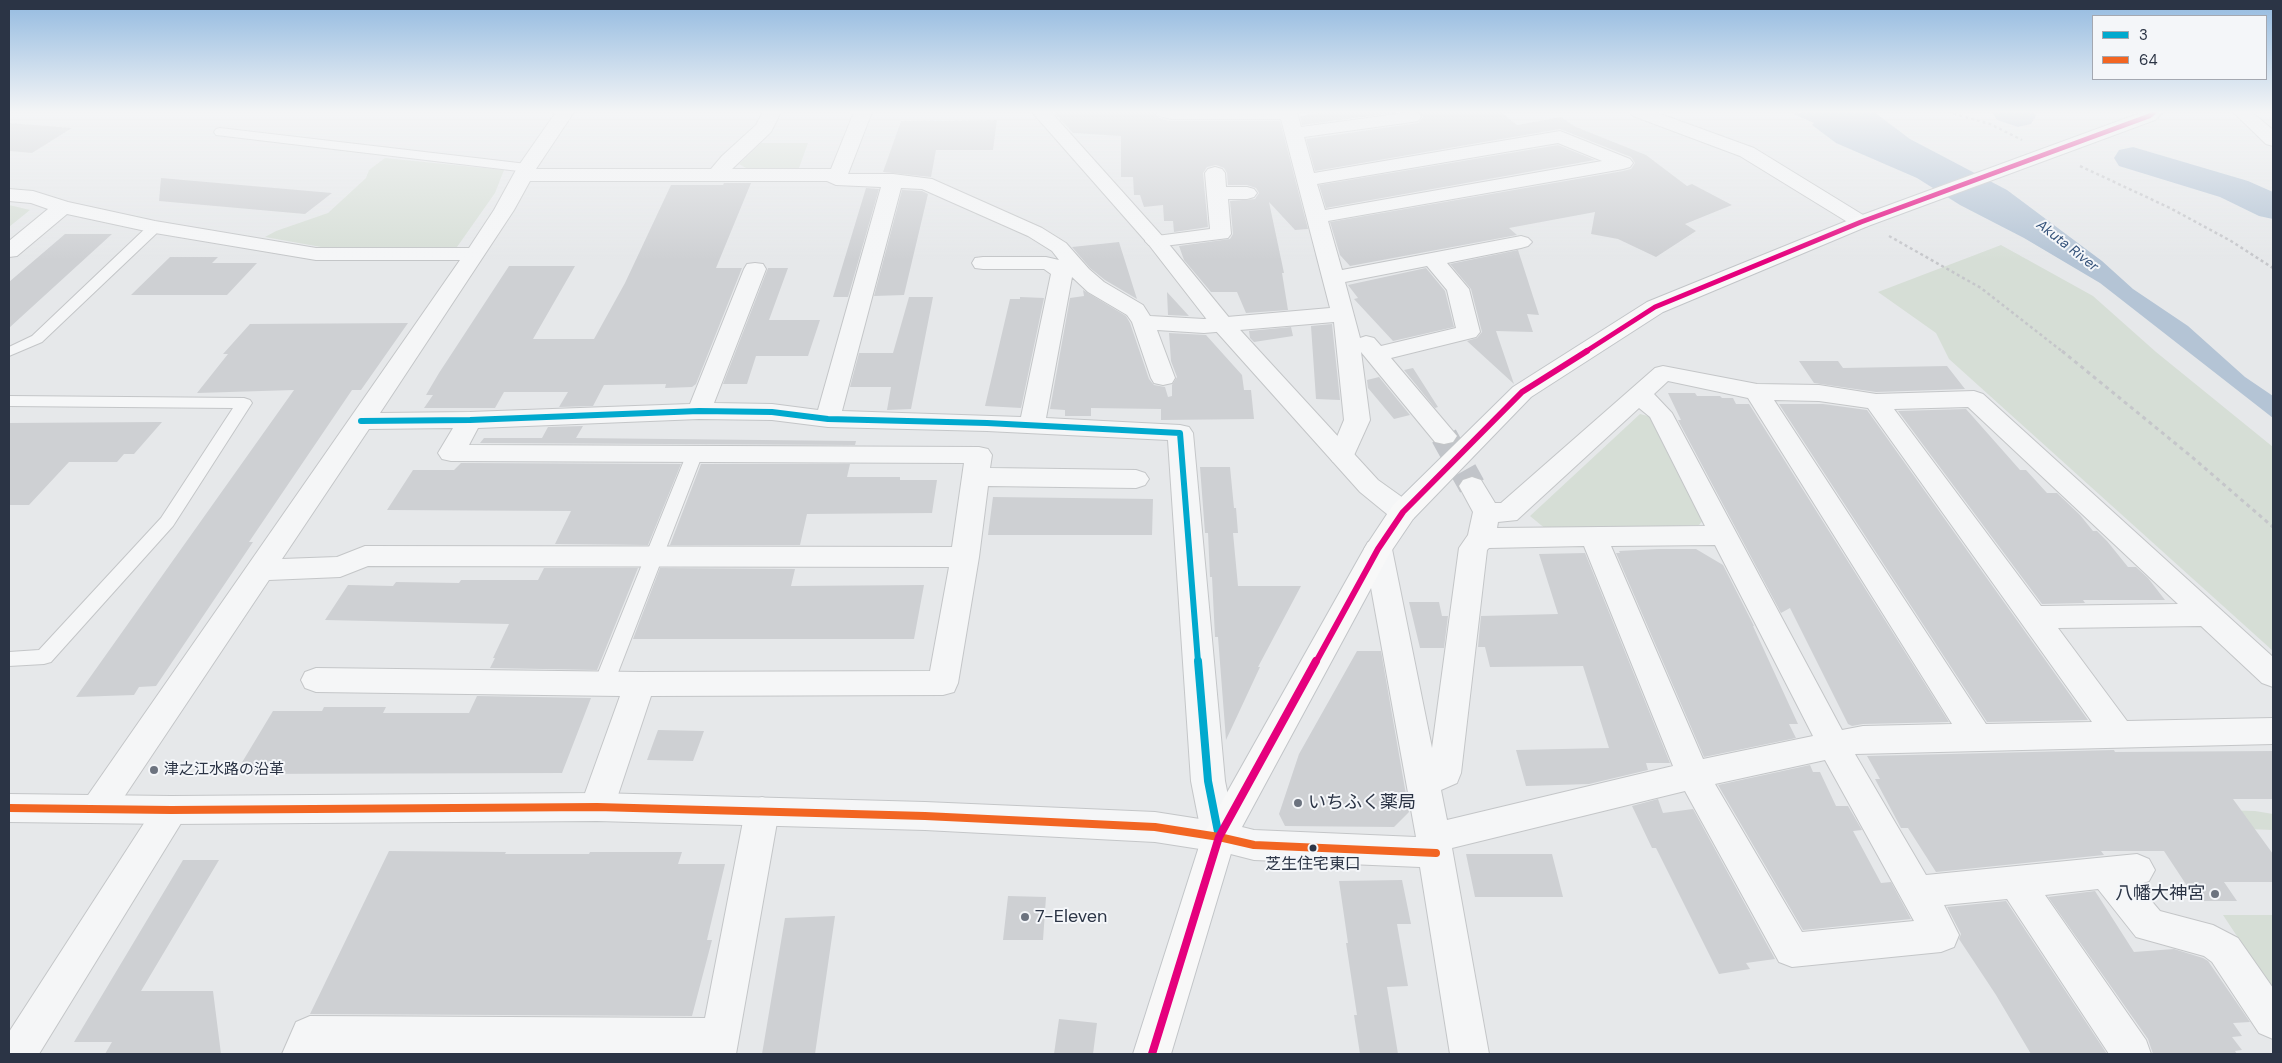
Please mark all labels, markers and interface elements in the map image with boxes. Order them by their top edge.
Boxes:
legend [2092,15,2267,80]
text: 3 [2139,25,2148,45]
text: 64 [2139,50,2158,70]
water label: Akuta River [2033,217,2101,275]
place label: 津之江水路の沿革 [164,761,284,779]
marker: 津之江水路の沿革 [148,764,160,776]
place label: いちふく薬局 [1308,792,1416,814]
marker: いちふく薬局 [1292,797,1304,809]
marker: 芝生住宅東口 [1308,843,1318,853]
place label: 芝生住宅東口 [1265,855,1361,875]
place label: 八幡大神宮 [2115,883,2205,905]
marker: 八幡大神宮 [2209,888,2221,900]
place label: 7-Eleven [1035,906,1107,928]
marker: 7-Eleven [1019,911,1031,923]

